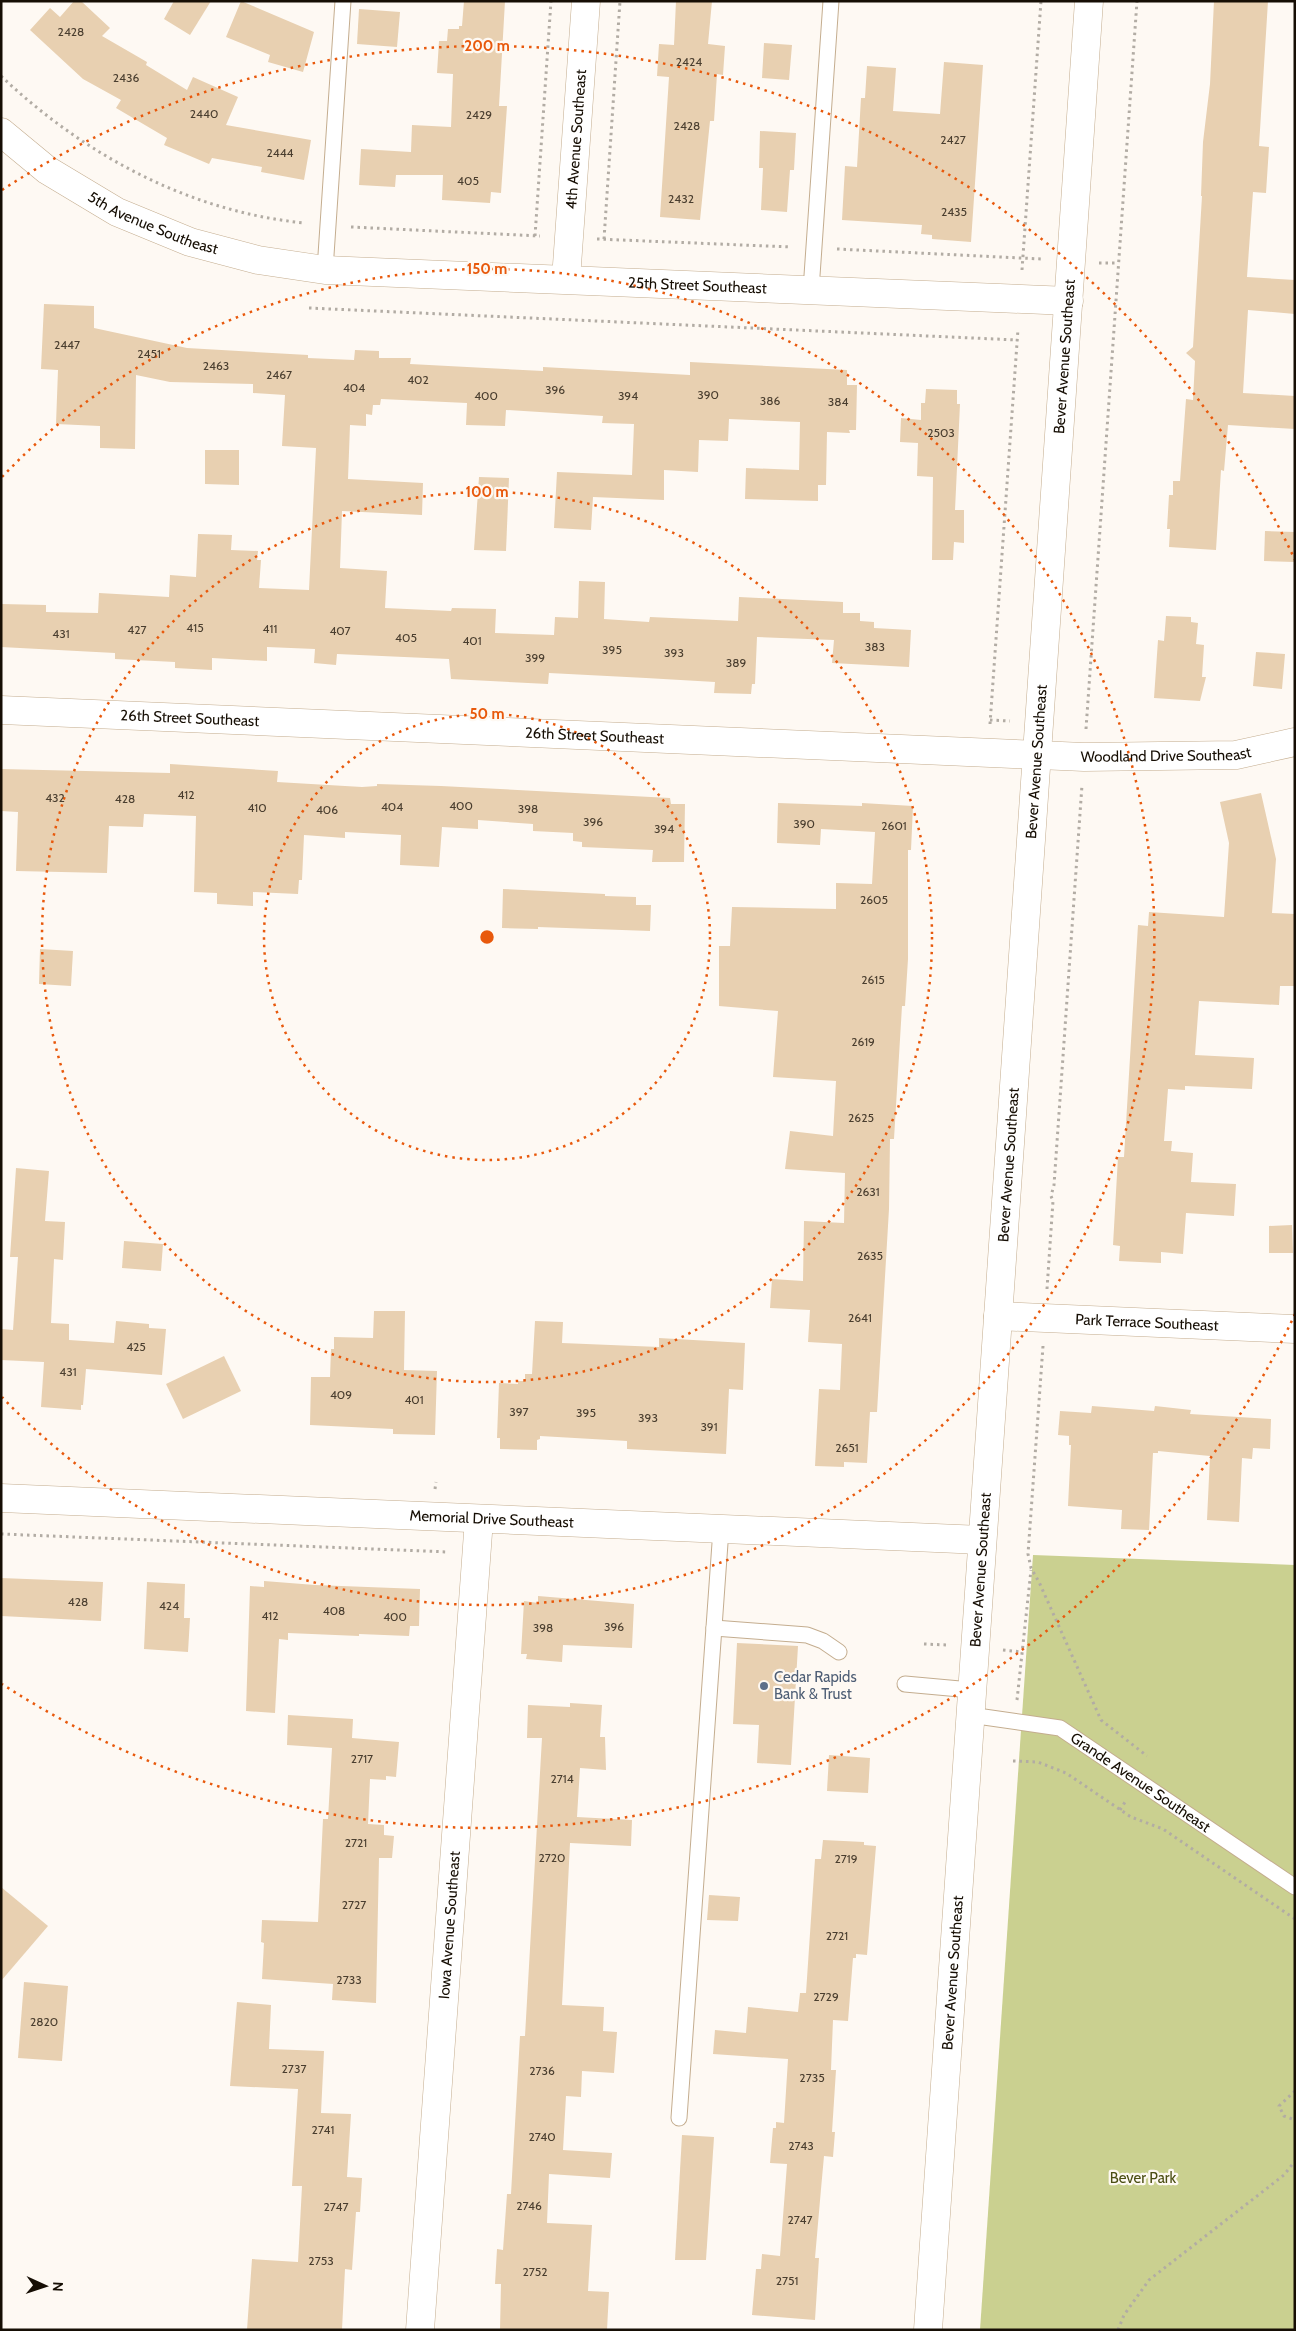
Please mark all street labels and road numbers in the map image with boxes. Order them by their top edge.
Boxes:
street label: 4th Avenue Southeast [562,69,590,210]
street label: 5th Avenue Southeast [85,188,220,258]
street label: 25th Street Southeast [628,274,767,297]
street label: Bever Avenue Southeast [1050,279,1079,435]
street label: Bever Avenue Southeast [1022,684,1051,840]
street label: 26th Street Southeast [120,706,260,730]
street label: 26th Street Southeast [525,724,664,748]
street label: Woodland Drive Southeast [1081,743,1253,766]
street label: Bever Avenue Southeast [994,1087,1023,1243]
street label: Park Terrace Southeast [1075,1310,1219,1335]
street label: Bever Avenue Southeast [966,1492,995,1648]
street label: Memorial Drive Southeast [409,1506,574,1532]
street label: Grande Avenue Southeast [1067,1729,1214,1836]
street label: Iowa Avenue Southeast [435,1850,464,2000]
street label: Bever Avenue Southeast [938,1895,967,2051]

